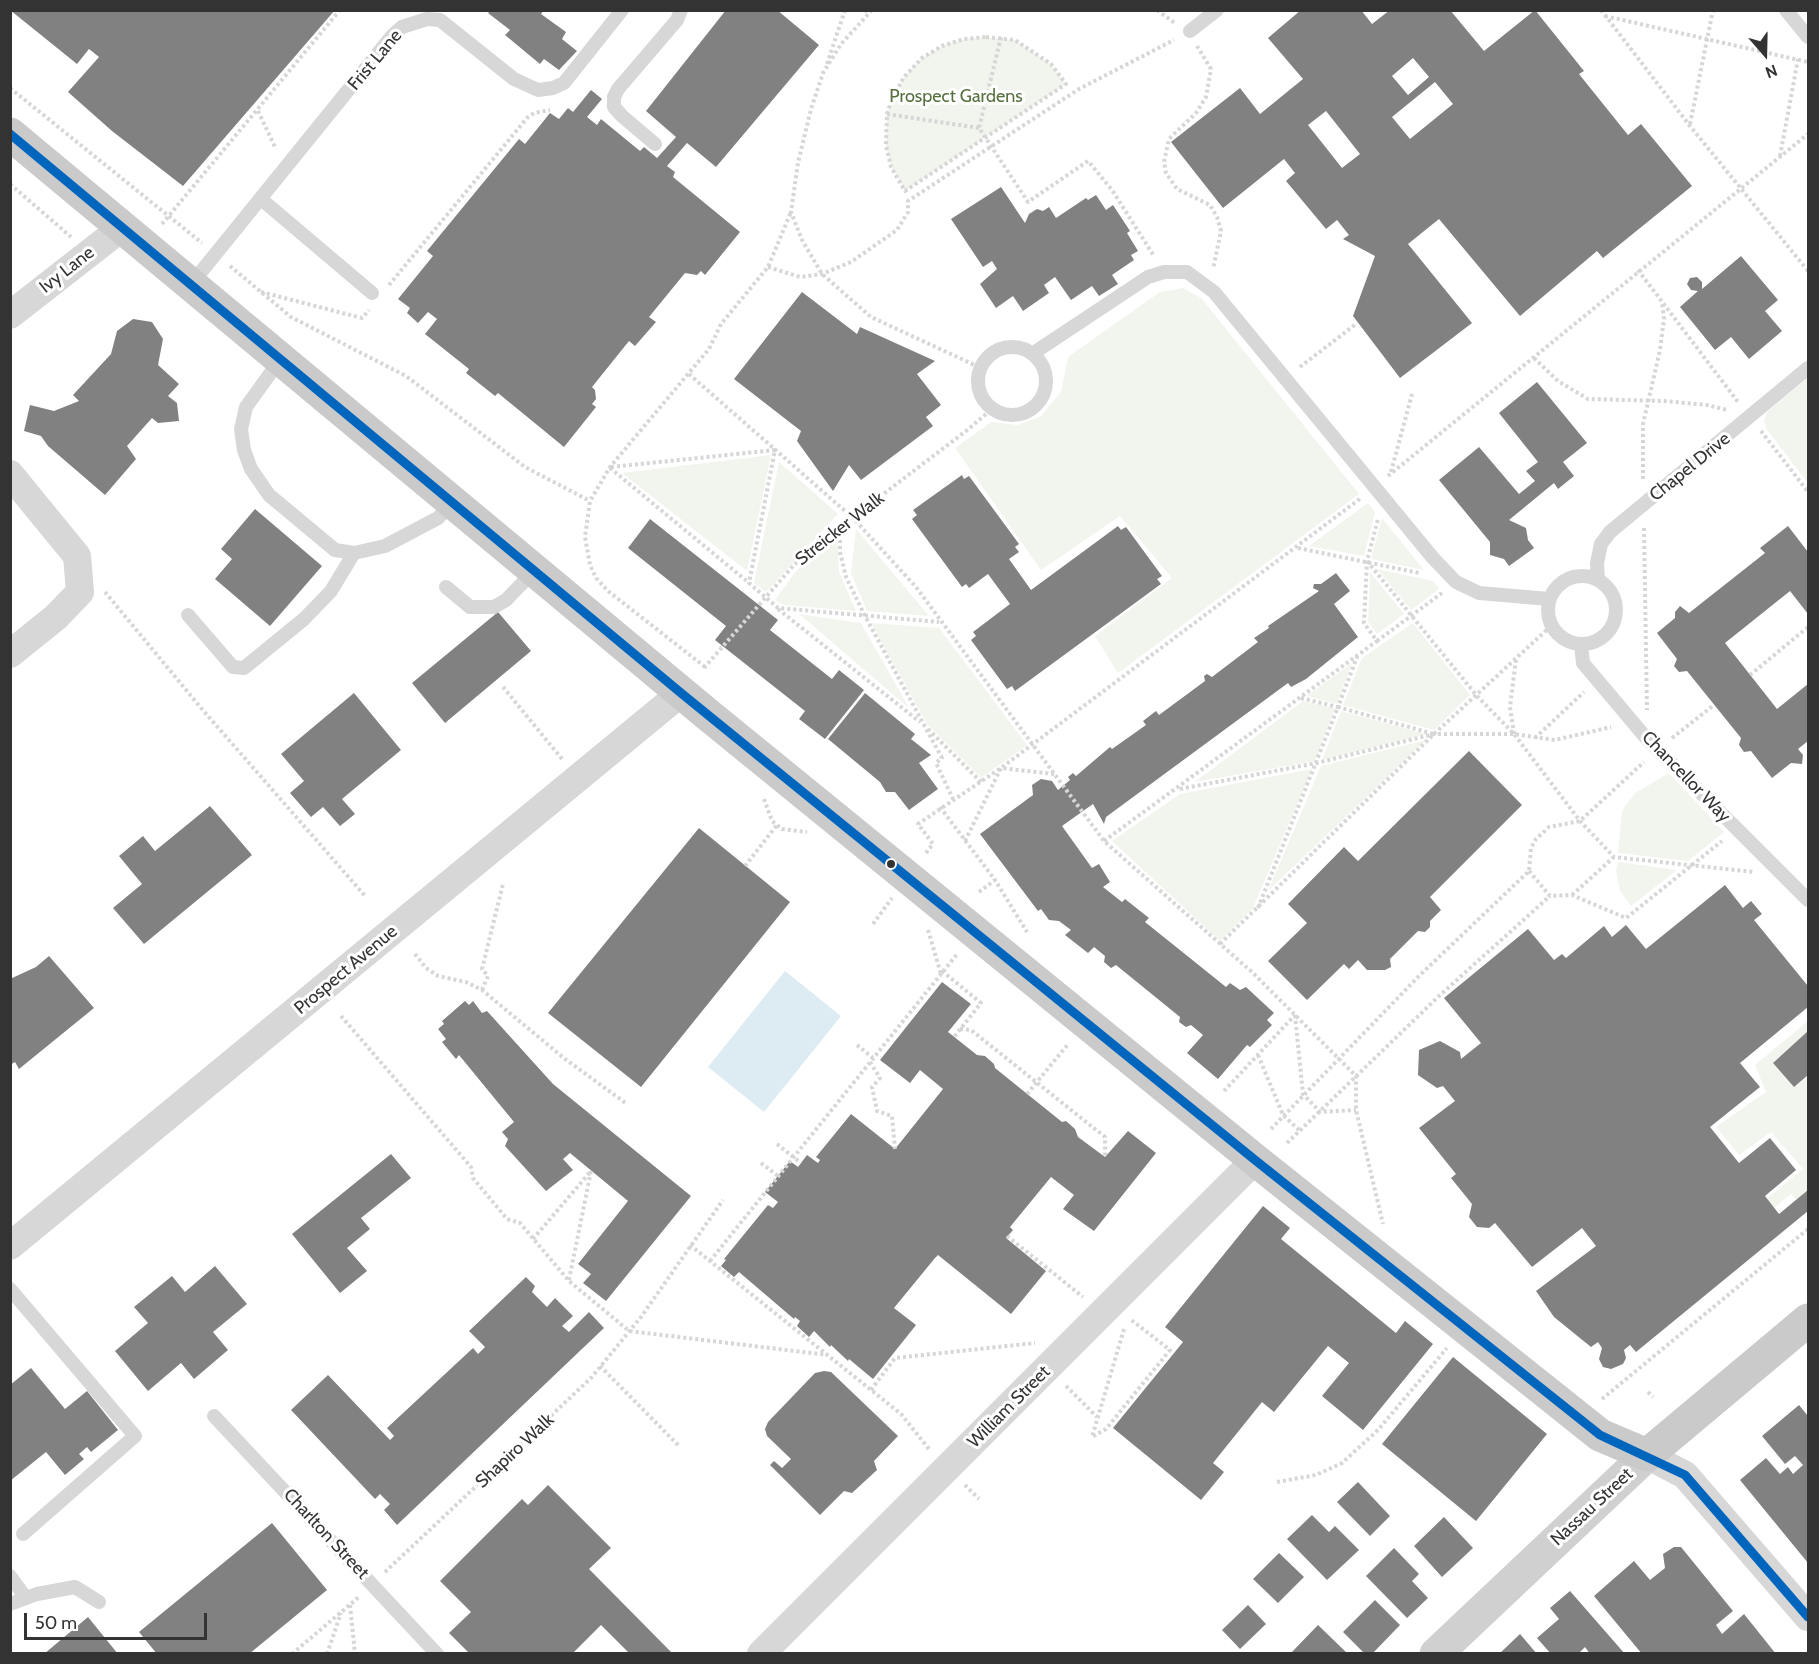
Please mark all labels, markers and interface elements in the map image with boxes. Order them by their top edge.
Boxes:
north arrow [1735,24,1795,84]
street label: Frist Lane [343,25,407,95]
text: N [1763,61,1780,82]
park label: Prospect Gardens [889,86,1023,108]
street label: Ivy Lane [35,242,99,298]
street label: Chapel Drive [1645,428,1735,506]
street label: Streicker Walk [791,488,889,570]
street label: Chancellor Way [1637,727,1735,827]
unlabelled marker [885,858,897,870]
street label: Prospect Avenue [290,921,402,1019]
street label: William Street [963,1361,1055,1453]
street label: Shapiro Walk [471,1409,559,1493]
street label: Nassau Street [1546,1463,1638,1551]
street label: Charlton Street [279,1484,373,1584]
scale bar [27,1601,210,1639]
text: 50 m [35,1612,77,1634]

